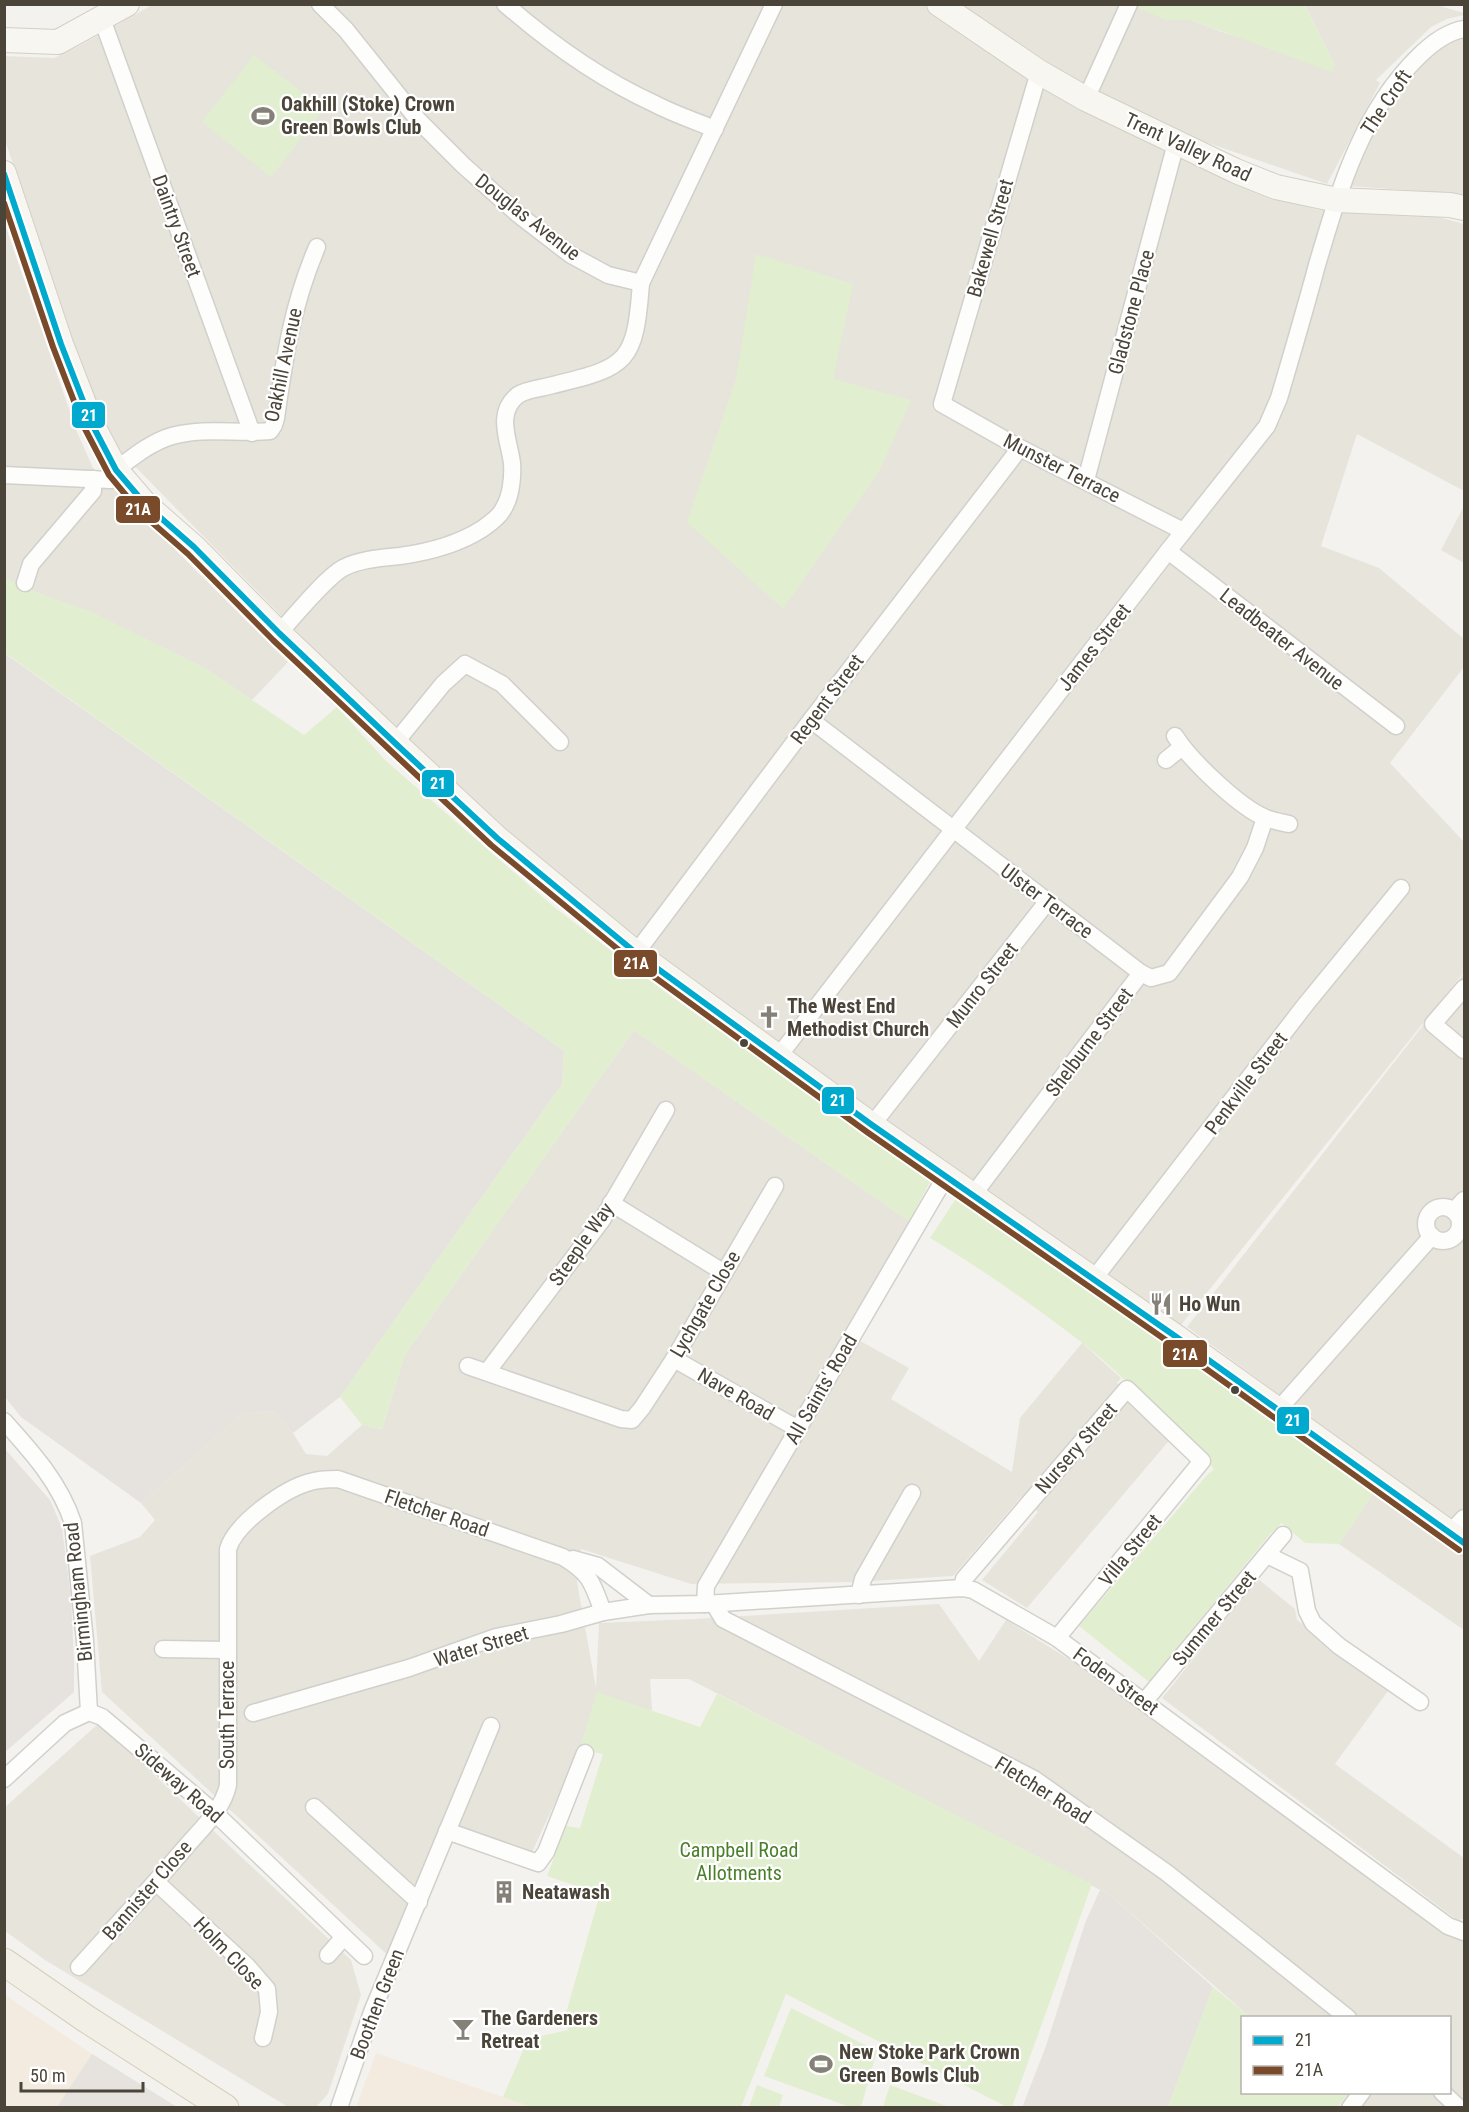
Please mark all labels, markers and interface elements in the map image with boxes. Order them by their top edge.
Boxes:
street label: The Croft [1355,65,1417,139]
place label: Oakhill (Stoke) Crown Green Bowls Club [281,92,455,139]
sports icon: Oakhill (Stoke) Crown Green Bowls Club [250,103,276,129]
street label: Trent Valley Road [1121,107,1255,187]
street label: Douglas Avenue [471,169,585,265]
street label: Daintry Street [147,172,207,281]
street label: Bakewell Street [962,176,1018,300]
street label: Gladstone Place [1103,247,1159,377]
street label: Oakhill Avenue [259,306,307,424]
line badge: 21 [71,401,106,429]
text: 21 [81,406,97,425]
street label: Munster Terrace [1000,428,1124,508]
line badge: 21A [115,495,161,524]
text: 21A [125,500,151,519]
street label: Leadbeater Avenue [1215,583,1349,695]
street label: James Street [1052,598,1136,695]
street label: Regent Street [785,649,869,749]
line badge: 21 [421,769,455,798]
text: 21 [430,774,446,793]
street label: Ulster Terrace [996,859,1098,943]
street label: Munro Street [941,937,1023,1033]
line badge: 21A [613,949,658,978]
text: 21A [623,954,649,973]
street label: Shelburne Street [1040,983,1138,1101]
place label: The West End Methodist Church [787,994,929,1041]
church icon: The West End Methodist Church [756,1004,782,1030]
street label: Penkville Street [1200,1027,1292,1139]
unlabelled marker [738,1037,750,1049]
line badge: 21 [821,1086,855,1115]
text: 21 [830,1091,846,1110]
street label: Steeple Way [544,1198,618,1290]
street label: Lychgate Close [665,1246,745,1362]
restaurant icon: Ho Wun [1148,1291,1174,1317]
place label: Ho Wun [1179,1292,1240,1316]
street label: All Saints' Road [780,1330,862,1448]
line badge: 21A [1162,1339,1208,1368]
text: 21A [1172,1345,1198,1364]
street label: Nave Road [693,1363,779,1425]
unlabelled marker [1229,1384,1241,1396]
street label: Nursery Street [1030,1398,1122,1498]
line badge: 21 [1276,1406,1310,1435]
text: 21 [1285,1411,1301,1430]
street label: Fletcher Road [382,1484,492,1542]
street label: Villa Street [1094,1509,1166,1591]
street label: Birmingham Road [59,1521,97,1663]
street label: Summer Street [1167,1565,1261,1671]
street label: Water Street [431,1620,531,1672]
street label: Foden Street [1069,1642,1164,1720]
street label: South Terrace [215,1661,239,1769]
street label: Sideway Road [130,1738,228,1828]
street label: Fletcher Road [991,1751,1095,1829]
street label: Bannister Close [97,1835,197,1945]
park label: Campbell Road Allotments [679,1838,799,1885]
building icon: Neatawash [491,1879,517,1905]
place label: Neatawash [522,1880,610,1904]
street label: Holm Close [189,1912,269,1994]
street label: Boothen Green [345,1945,409,2063]
place label: The Gardeners Retreat [481,2006,598,2053]
bar icon: The Gardeners Retreat [450,2016,476,2042]
legend [1241,2016,1451,2094]
text: 21 [1295,2029,1313,2050]
place label: New Stoke Park Crown Green Bowls Club [839,2040,1020,2087]
sports icon: New Stoke Park Crown Green Bowls Club [808,2051,834,2077]
scale bar [21,2055,142,2093]
text: 21A [1295,2059,1324,2080]
text: 50 m [30,2065,65,2086]

